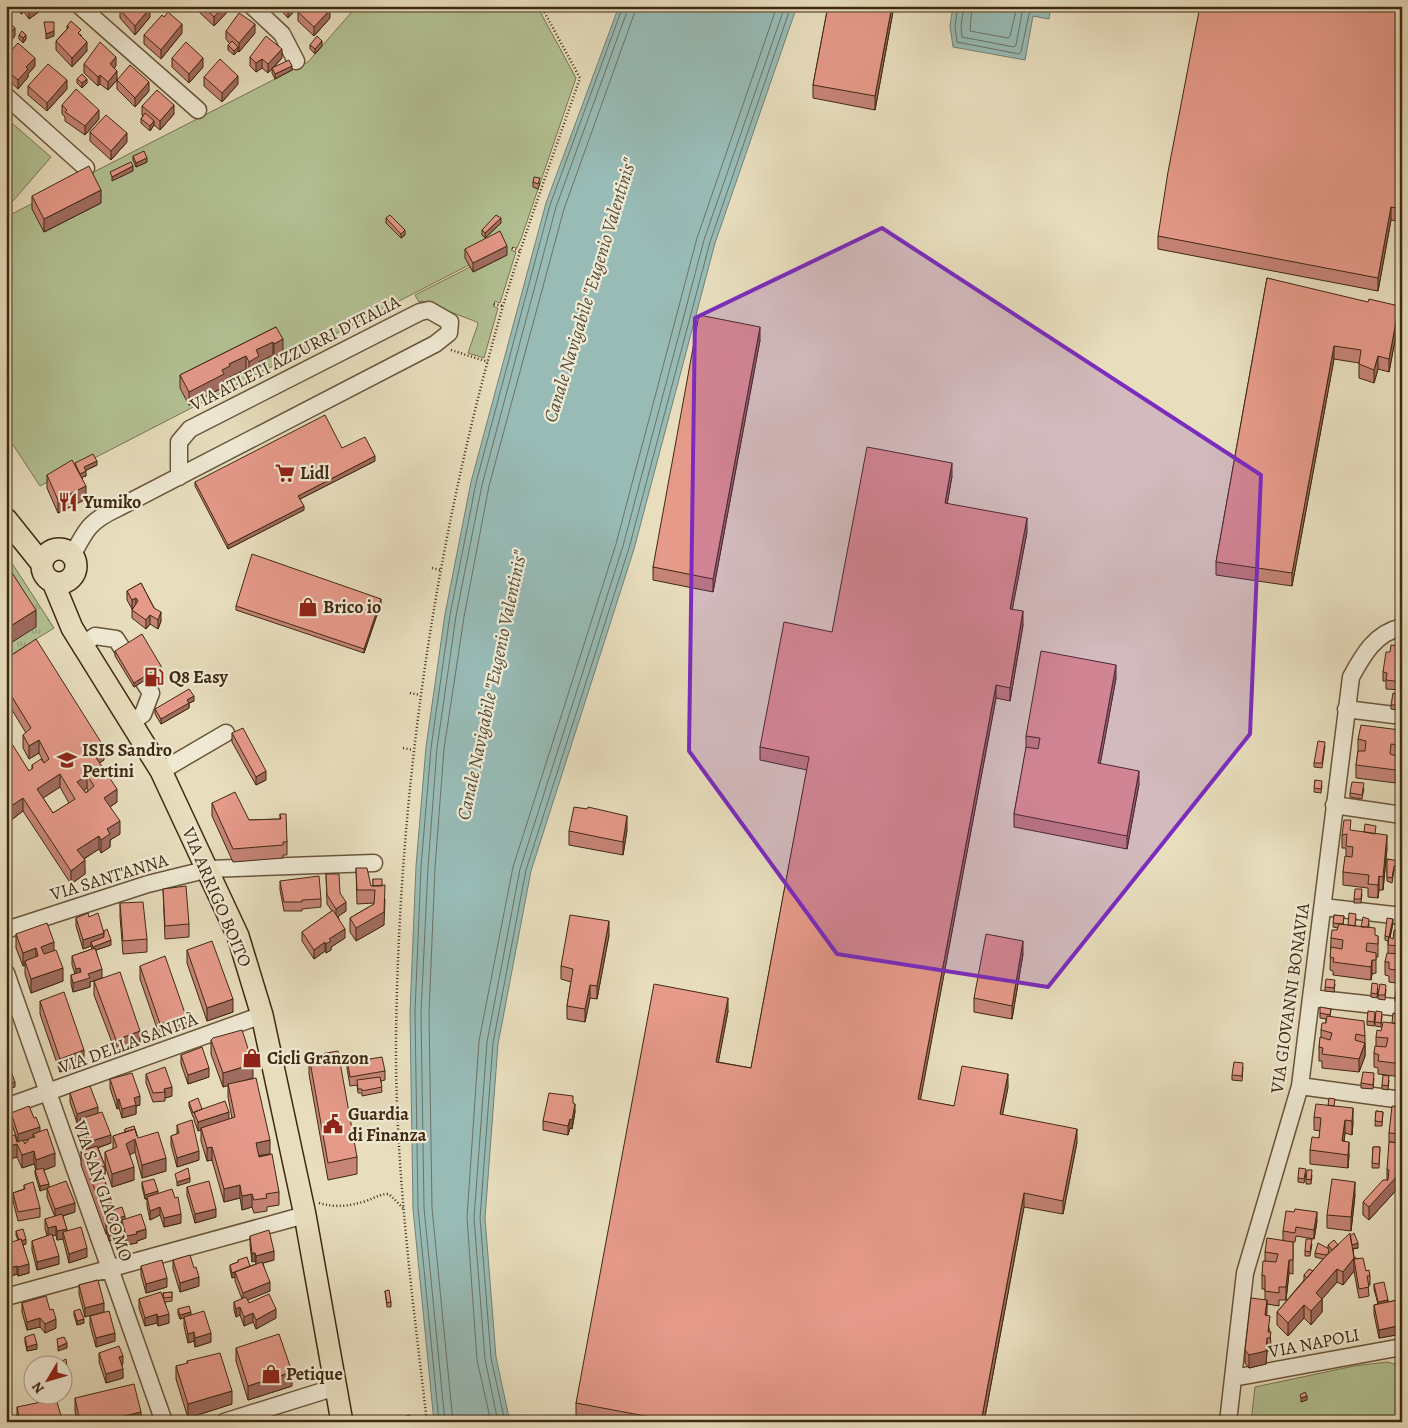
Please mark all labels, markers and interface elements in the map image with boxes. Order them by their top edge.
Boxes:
water label: Canale Navigabile "Eugenio Valentinis" [537,155,643,426]
street label: VIA ATLETI AZZURRI D'ITALIA [185,289,405,417]
place label: Lidl [300,461,329,485]
supermarket icon: Lidl [274,462,296,484]
place label: Yumiko [82,490,141,514]
restaurant icon: Yumiko [57,491,79,513]
water label: Canale Navigabile "Eugenio Valentinis" [451,548,533,822]
place label: Brico io [323,595,381,619]
shop icon: Brico io [297,596,319,618]
place label: Q8 Easy [169,665,228,689]
fuel station icon: Q8 Easy [143,666,165,688]
place label: ISIS Sandro Pertini [82,738,172,783]
school or university icon: ISIS Sandro Pertini [56,749,78,771]
street label: VIA ARRIGO BOITO [176,822,257,971]
street label: VIA SANT'ANNA [46,848,171,907]
street label: VIA GIOVANNI BONAVIA [1265,901,1315,1096]
street label: VIA DELLA SANITÀ [54,1007,201,1080]
place label: Cicli Granzon [267,1046,369,1070]
shop icon: Cicli Granzon [241,1047,263,1069]
place label: Guardia di Finanza [348,1102,427,1147]
public building icon: Guardia di Finanza [322,1113,344,1135]
street label: VIA SAN GIACOMO [67,1116,138,1265]
street label: VIA NAPOLI [1265,1322,1362,1364]
north arrow [22,1356,72,1406]
place label: Petique [286,1362,343,1386]
shop icon: Petique [260,1363,282,1385]
text: N [28,1378,49,1398]

